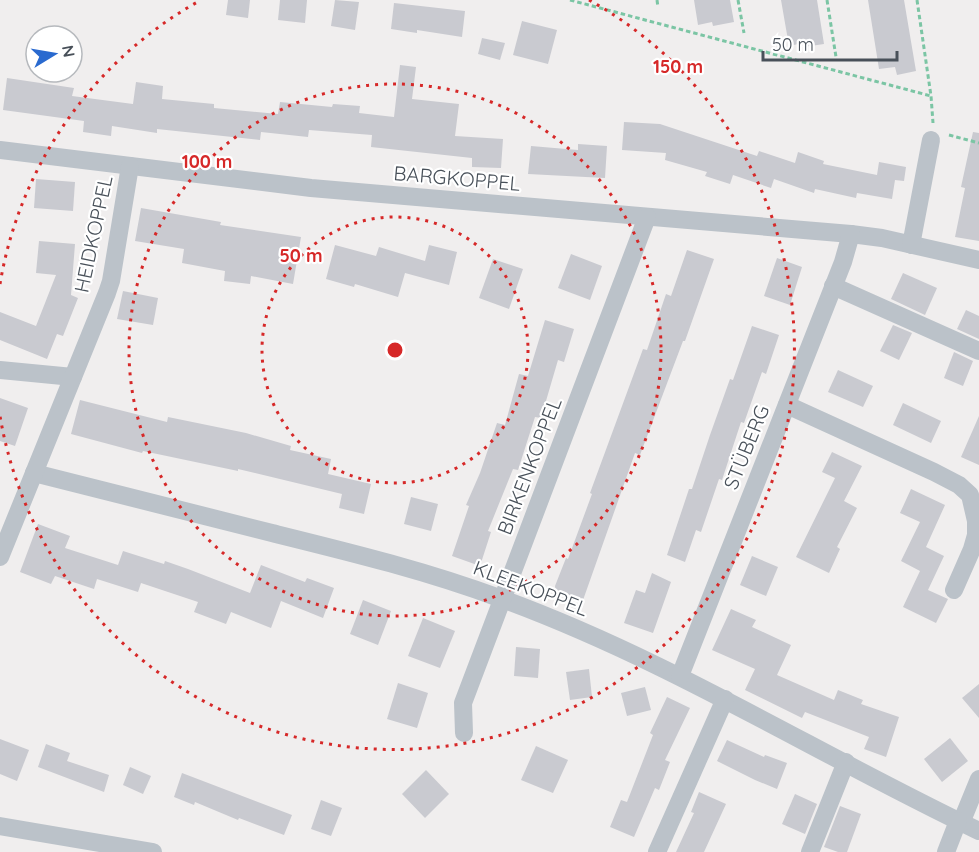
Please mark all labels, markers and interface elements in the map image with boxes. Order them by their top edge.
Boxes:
north arrow [24,24,84,84]
scale bar [763,24,896,62]
text: 50 m [772,33,814,56]
text: N [58,43,80,59]
text: 150 m [653,55,703,78]
text: 100 m [182,150,232,173]
street label: BARGKOPPEL [393,160,522,196]
street label: HEIDKOPPEL [68,173,118,295]
text: 50 m [279,244,323,267]
centre of rings [385,340,405,360]
street label: BIRKENKOPPEL [491,394,567,538]
street label: STÜBERG [718,401,774,493]
street label: KLEEKOPPEL [470,555,592,621]

